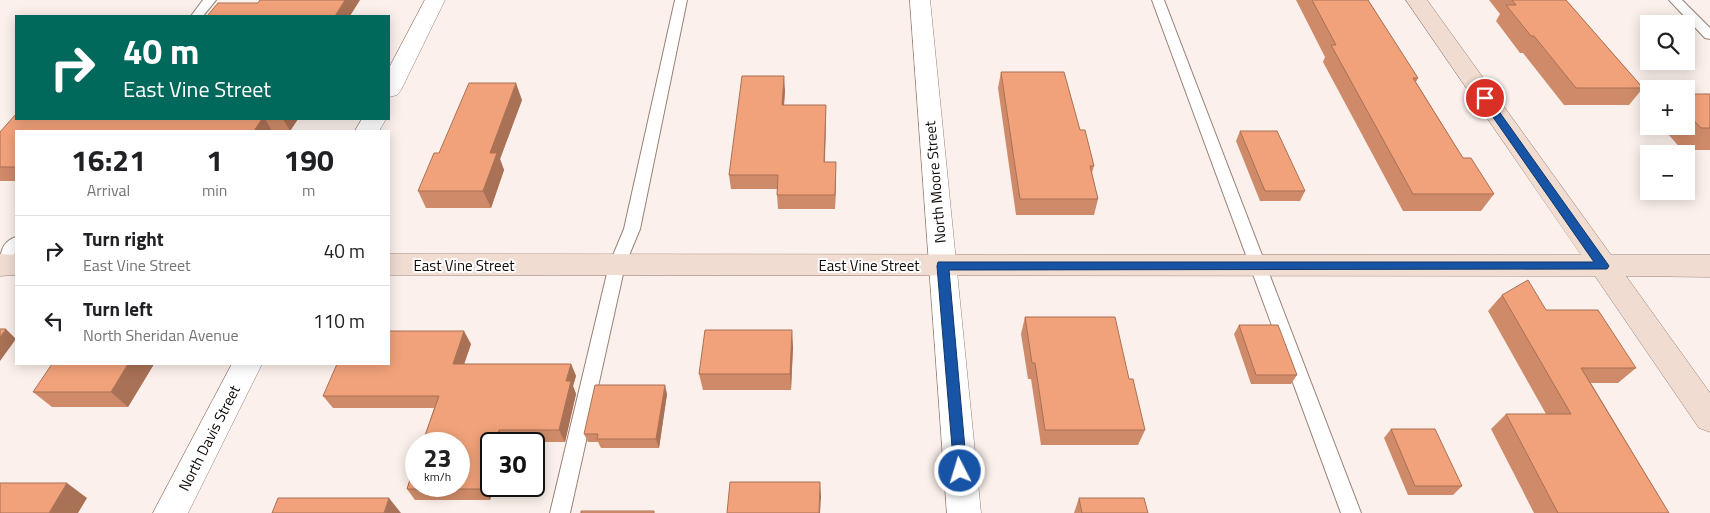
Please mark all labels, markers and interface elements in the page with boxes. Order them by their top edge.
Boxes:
map controls [1640,15,1695,200]
button: search [1640,15,1695,70]
text: 40 m [123,24,199,78]
icon: right [40,35,105,100]
text: East Vine Street [123,72,271,106]
pin [1464,77,1506,119]
button: + [1640,80,1695,135]
icon: arrive [1471,84,1499,112]
street label: North Moore Street [918,119,952,244]
text: 16:21 [71,137,146,183]
text: 1 [206,137,223,183]
text: 190 [284,137,334,183]
button: − [1640,145,1695,200]
text: Arrival [87,178,130,202]
text: min [202,178,227,202]
text: m [302,178,315,202]
text: Turn right [83,224,164,253]
text: 40 m [324,236,365,265]
icon: right [40,237,68,265]
text: East Vine Street [83,253,191,277]
street label: East Vine Street [414,254,515,277]
street label: East Vine Street [819,254,920,277]
text: Turn left [83,294,153,323]
text: 110 m [313,306,365,335]
icon: left [40,307,68,335]
text: North Sheridan Avenue [83,323,238,347]
street label: North Davis Street [172,380,246,495]
speed limit sign: 30 [480,432,545,497]
text: 23 [423,439,452,477]
position arrow [933,444,985,496]
text: km/h [424,467,451,486]

